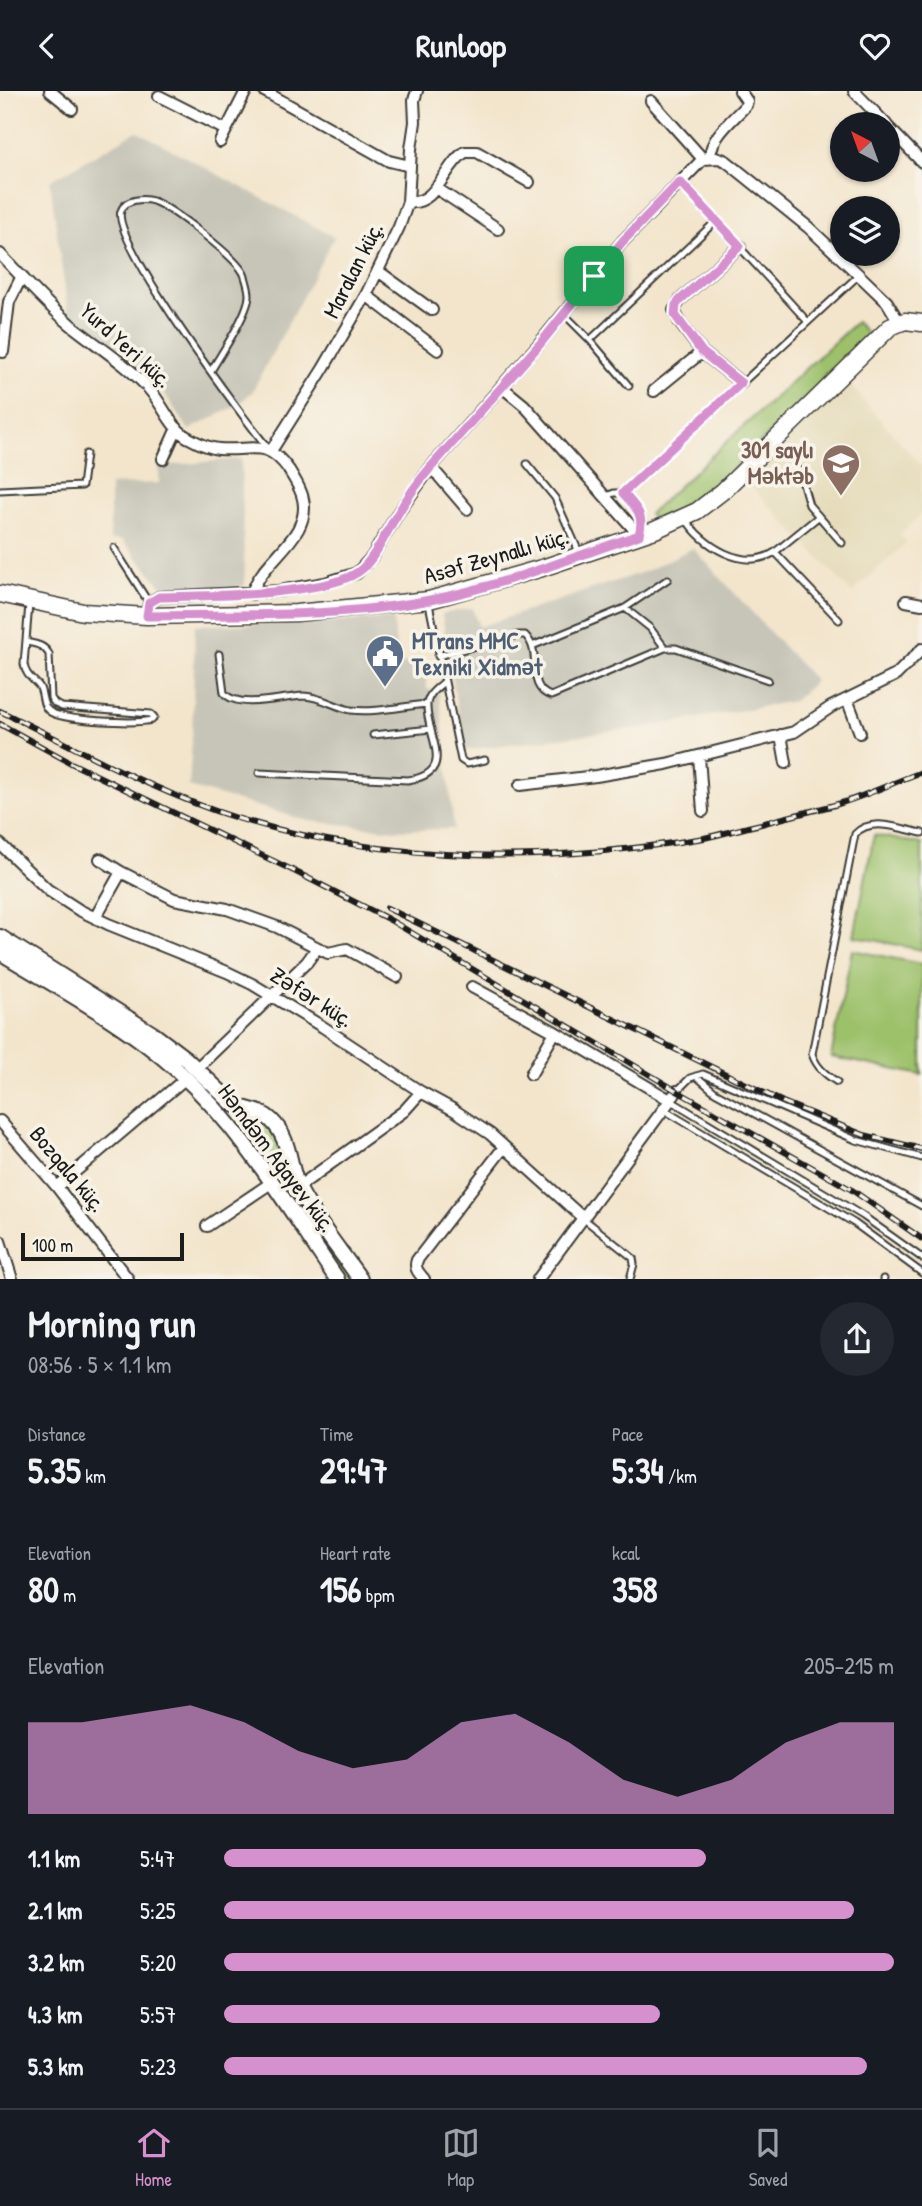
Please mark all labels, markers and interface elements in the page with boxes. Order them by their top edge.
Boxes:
text: Runloop [416,24,506,67]
icon: back [28,27,66,65]
icon: heart [856,27,894,65]
north arrow [830,112,900,182]
map controls [830,112,900,266]
button: layers [830,196,900,266]
street label: Maralan küç. [315,216,390,323]
pin [564,246,624,306]
icon: arrive [575,257,613,295]
street label: Yurd Yeri küç. [74,295,179,394]
place label: 301 saylı Məktəb [741,434,814,491]
school or university icon: 301 saylı Məktəb [820,442,862,497]
street label: Asəf Zeynallı küç. [420,520,572,591]
place label: MTrans MMC Texniki Xidmət [411,625,543,682]
public building icon: MTrans MMC Texniki Xidmət [364,633,406,688]
street label: Zəfər küç. [265,959,360,1034]
street label: Həmdəm Ağayev küç. [211,1077,343,1238]
street label: Bozqala küç. [23,1119,114,1218]
scale bar [21,1230,184,1261]
text: 100 m [32,1232,73,1258]
text: Morning run [28,1297,196,1349]
button: share [820,1302,894,1376]
text: 08:56 · 5 × 1.1 km [28,1349,171,1380]
text: Distance [28,1421,86,1447]
text: Time [320,1421,354,1447]
text: Pace [612,1421,644,1447]
text: 5.35 [28,1447,81,1494]
text: 29:47 [320,1447,388,1494]
text: 5:34 [612,1447,664,1494]
text: km [81,1463,106,1489]
text: /km [664,1463,697,1489]
text: Elevation [28,1540,91,1566]
text: Heart rate [320,1540,391,1566]
text: kcal [612,1540,640,1566]
text: 80 [28,1566,59,1613]
text: 156 [320,1566,361,1613]
text: 358 [612,1566,658,1613]
text: m [59,1582,76,1608]
text: bpm [361,1582,395,1608]
text: Elevation [28,1650,104,1681]
text: 205–215 m [804,1650,894,1681]
text: 1.1 km [28,1843,80,1874]
text: 5:47 [140,1843,175,1874]
text: 2.1 km [28,1895,83,1926]
text: 5:25 [140,1895,176,1926]
text: 3.2 km [28,1947,84,1978]
text: 5:20 [140,1947,176,1978]
text: 4.3 km [28,1999,82,2030]
text: 5:57 [140,1999,176,2030]
text: 5.3 km [28,2051,83,2082]
text: 5:23 [140,2051,176,2082]
tab: Home [135,2124,173,2192]
tab: Map [442,2124,480,2192]
tab: Saved [749,2124,787,2192]

